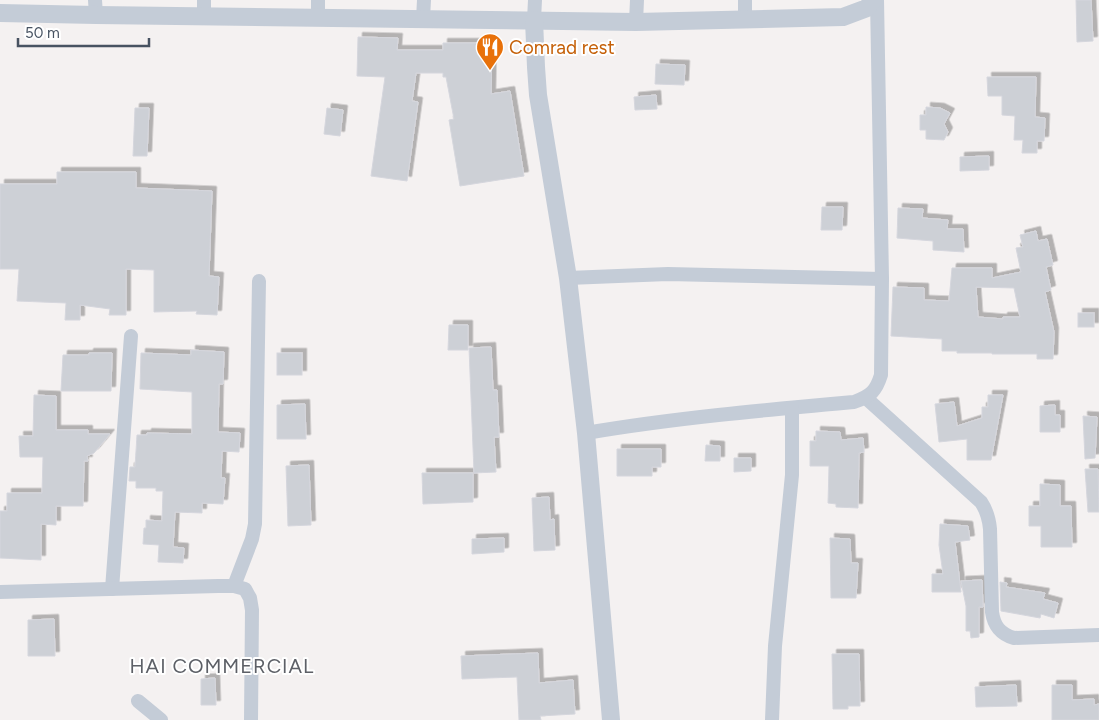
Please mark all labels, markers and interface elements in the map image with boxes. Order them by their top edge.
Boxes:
scale bar [18,15,149,47]
text: 50 m [25,24,60,42]
restaurant icon: Comrad rest [475,32,505,71]
place label: Comrad rest [509,36,615,59]
district label: HAI COMMERCIAL [130,654,314,678]

